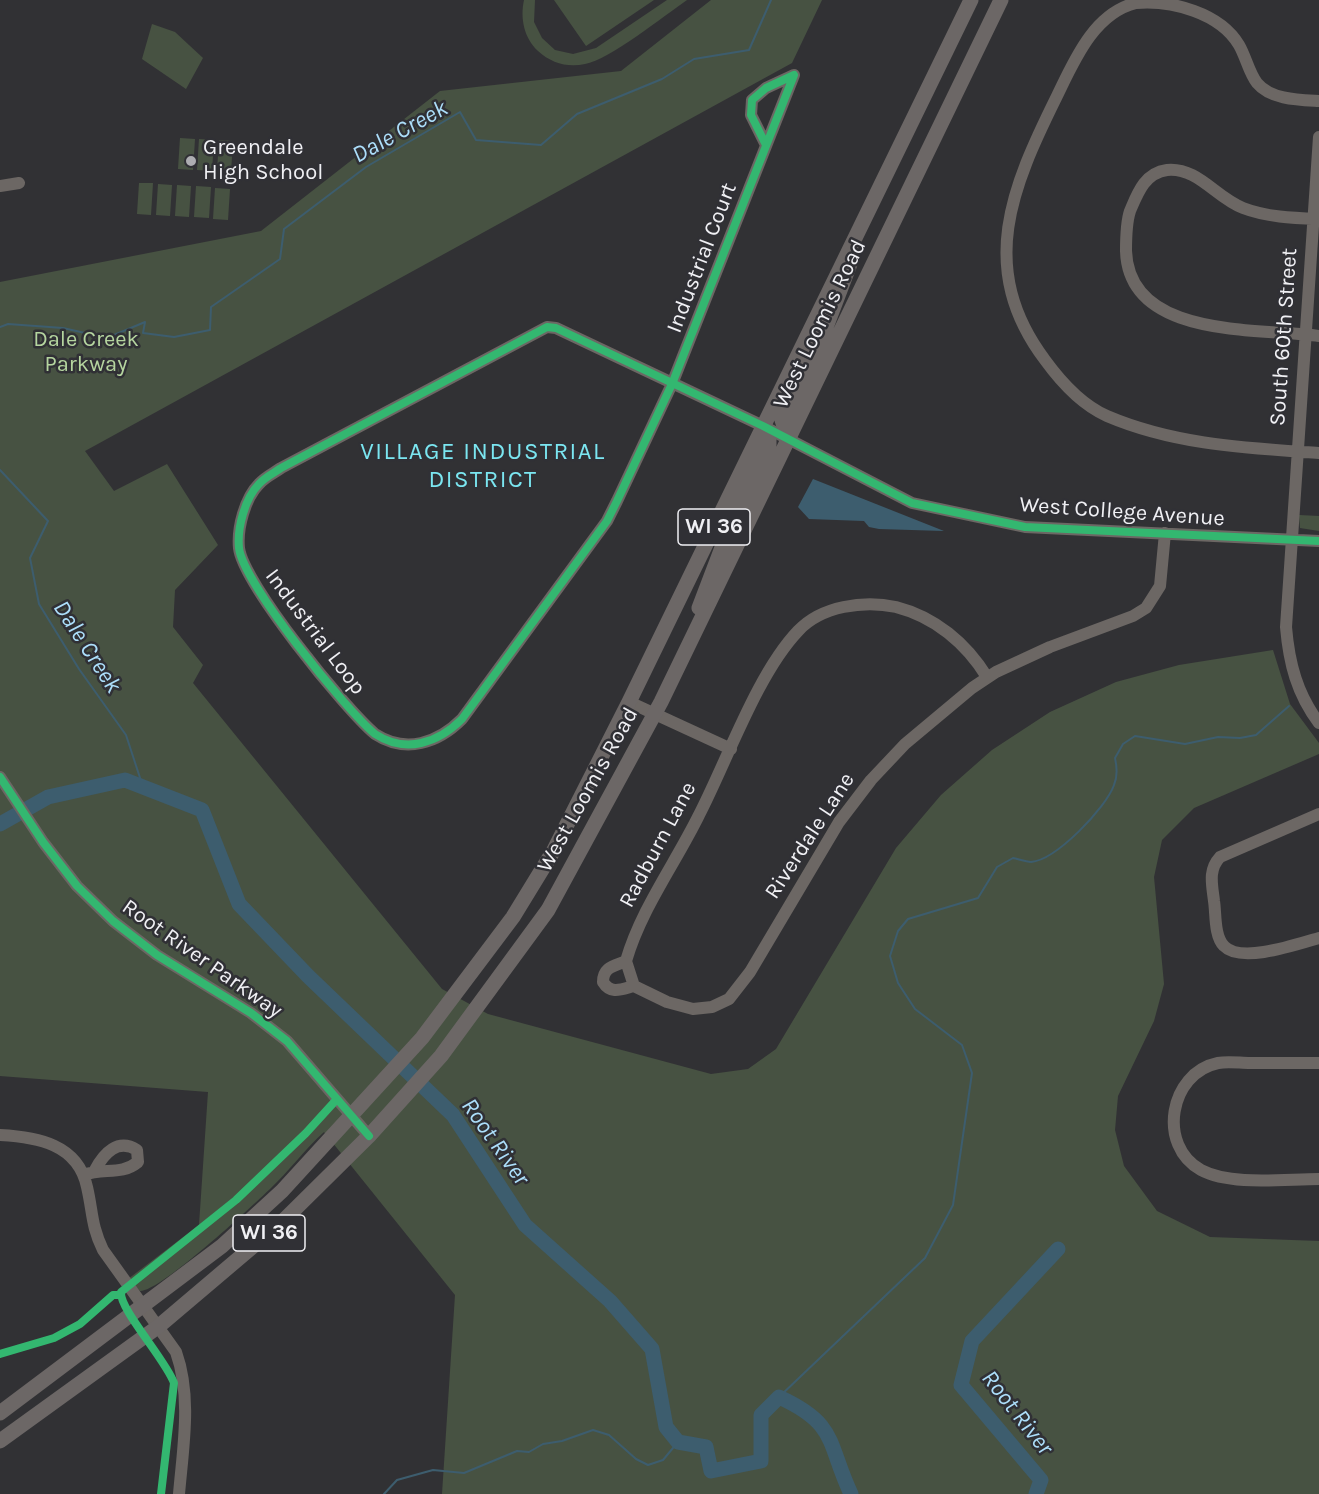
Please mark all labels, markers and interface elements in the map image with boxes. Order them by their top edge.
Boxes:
water label: Dale Creek [347,94,453,170]
place label: Greendale High School [203,135,323,186]
marker: Greendale High School [184,154,198,168]
street label: Industrial Court [661,179,743,337]
street label: West Loomis Road [768,235,872,413]
street label: South 60th Street [1265,247,1303,427]
park label: Dale Creek Parkway [33,327,139,378]
district label: VILLAGE INDUSTRIAL DISTRICT [360,438,606,494]
street label: West College Avenue [1018,492,1226,532]
road number: WI 36 [678,509,750,545]
street label: Industrial Loop [259,564,371,700]
water label: Dale Creek [46,595,128,699]
street label: West Loomis Road [532,703,644,877]
street label: Riverdale Lane [759,768,861,904]
street label: Radburn Lane [614,778,702,912]
street label: Root River Parkway [117,894,287,1024]
water label: Root River [455,1093,535,1191]
road number: WI 36 [233,1215,305,1251]
water label: Root River [975,1365,1059,1461]

